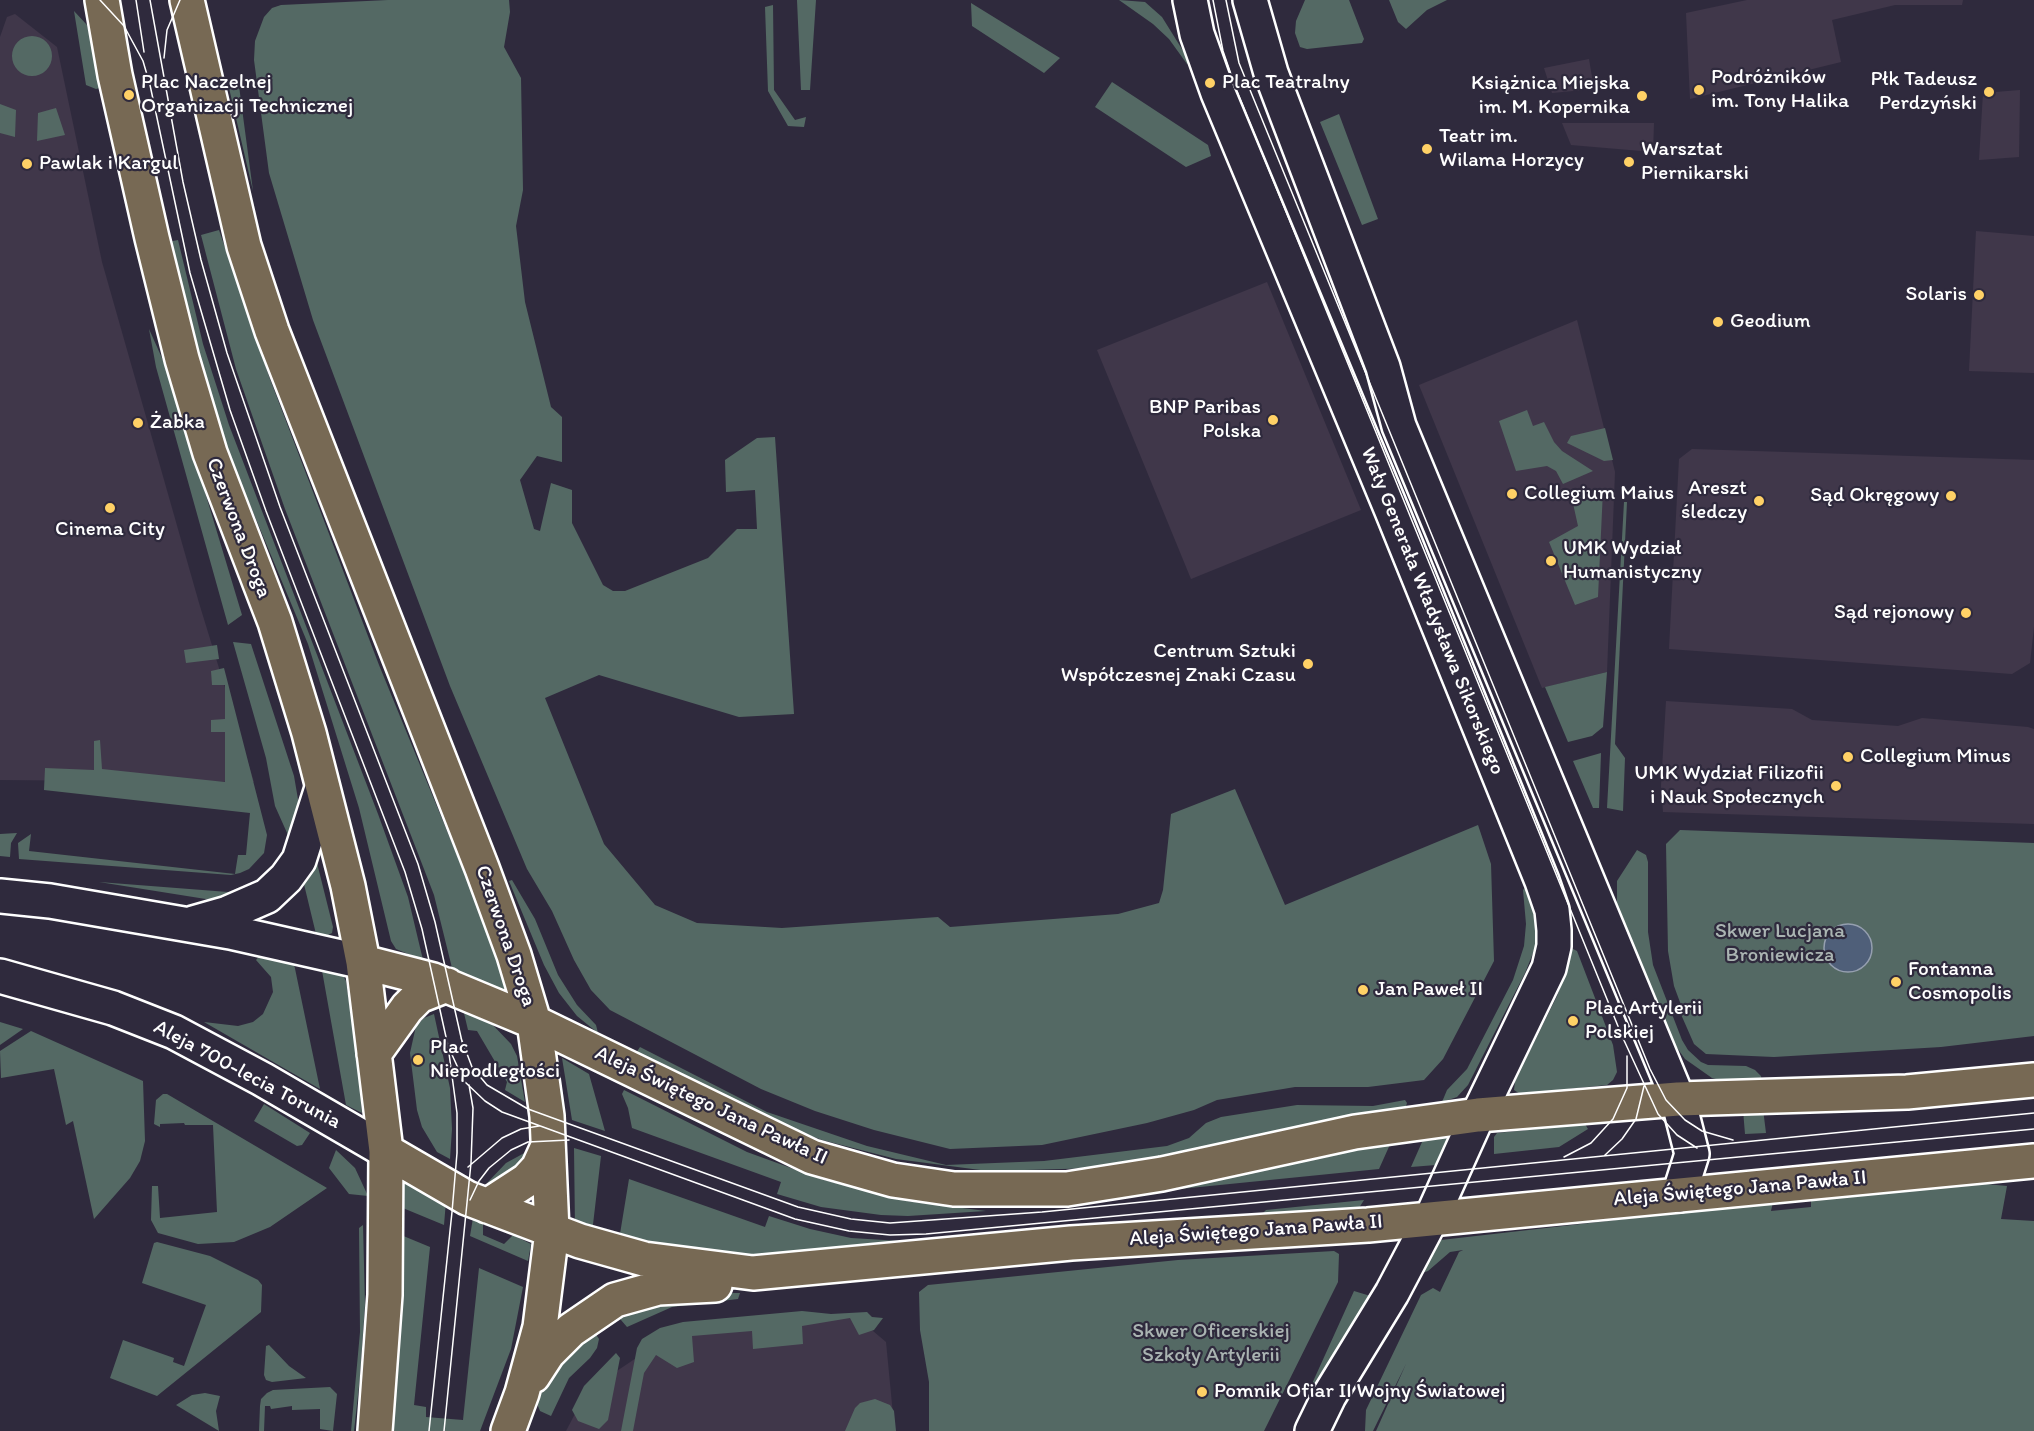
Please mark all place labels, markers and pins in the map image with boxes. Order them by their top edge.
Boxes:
place label: Podróżników im. Tony Halika [1711,65,1849,115]
place label: Płk Tadeusz Perdzyński [1870,67,1977,117]
place label: Plac Naczelnej Organizacji Technicznej [141,70,353,120]
place label: Plac Teatralny [1222,70,1350,96]
place label: Książnica Miejska im. M. Kopernika [1471,71,1630,121]
marker: Plac Teatralny [1203,76,1217,90]
marker: Podróżników im. Tony Halika [1692,83,1706,97]
marker: Płk Tadeusz Perdzyński [1982,85,1996,99]
marker: Plac Naczelnej Organizacji Technicznej [122,88,136,102]
marker: Książnica Miejska im. M. Kopernika [1635,89,1649,103]
place label: Teatr im. Wilama Horzycy [1439,124,1584,174]
place label: Warsztat Piernikarski [1641,137,1749,187]
marker: Teatr im. Wilama Horzycy [1420,142,1434,156]
place label: Pawlak i Kargul [39,151,178,177]
marker: Warsztat Piernikarski [1622,155,1636,169]
marker: Pawlak i Kargul [20,157,34,171]
place label: Solaris [1905,282,1967,308]
marker: Solaris [1972,288,1986,302]
place label: Geodium [1730,309,1811,335]
marker: Geodium [1711,315,1725,329]
place label: BNP Paribas Polska [1149,395,1261,445]
place label: Żabka [150,410,205,436]
marker: BNP Paribas Polska [1266,413,1280,427]
marker: Żabka [131,416,145,430]
place label: Areszt śledczy [1681,476,1747,526]
place label: Collegium Maius [1524,481,1674,507]
place label: Sąd Okręgowy [1810,483,1939,509]
marker: Collegium Maius [1505,487,1519,501]
marker: Sąd Okręgowy [1944,489,1958,503]
marker: Areszt śledczy [1752,494,1766,508]
marker: Cinema City [103,501,117,515]
place label: Cinema City [55,517,165,543]
place label: UMK Wydział Humanistyczny [1563,536,1702,586]
marker: UMK Wydział Humanistyczny [1544,554,1558,568]
place label: Sąd rejonowy [1834,600,1954,626]
marker: Sąd rejonowy [1959,606,1973,620]
place label: Centrum Sztuki Współczesnej Znaki Czasu [1061,639,1296,689]
marker: Centrum Sztuki Współczesnej Znaki Czasu [1301,657,1315,671]
place label: Collegium Minus [1860,744,2011,770]
marker: Collegium Minus [1841,750,1855,764]
place label: UMK Wydział Filizofii i Nauk Społecznych [1634,761,1824,811]
marker: UMK Wydział Filizofii i Nauk Społecznych [1829,779,1843,793]
place label: Fontanna Cosmopolis [1908,957,2012,1007]
marker: Fontanna Cosmopolis [1889,975,1903,989]
place label: Jan Paweł II [1375,977,1483,1003]
marker: Jan Paweł II [1356,983,1370,997]
place label: Plac Artylerii Polskiej [1585,996,1702,1046]
marker: Plac Artylerii Polskiej [1566,1014,1580,1028]
place label: Plac Niepodległości [430,1035,560,1085]
marker: Plac Niepodległości [411,1053,425,1067]
place label: Pomnik Ofiar II Wojny Światowej [1214,1379,1505,1405]
marker: Pomnik Ofiar II Wojny Światowej [1195,1385,1209,1399]

